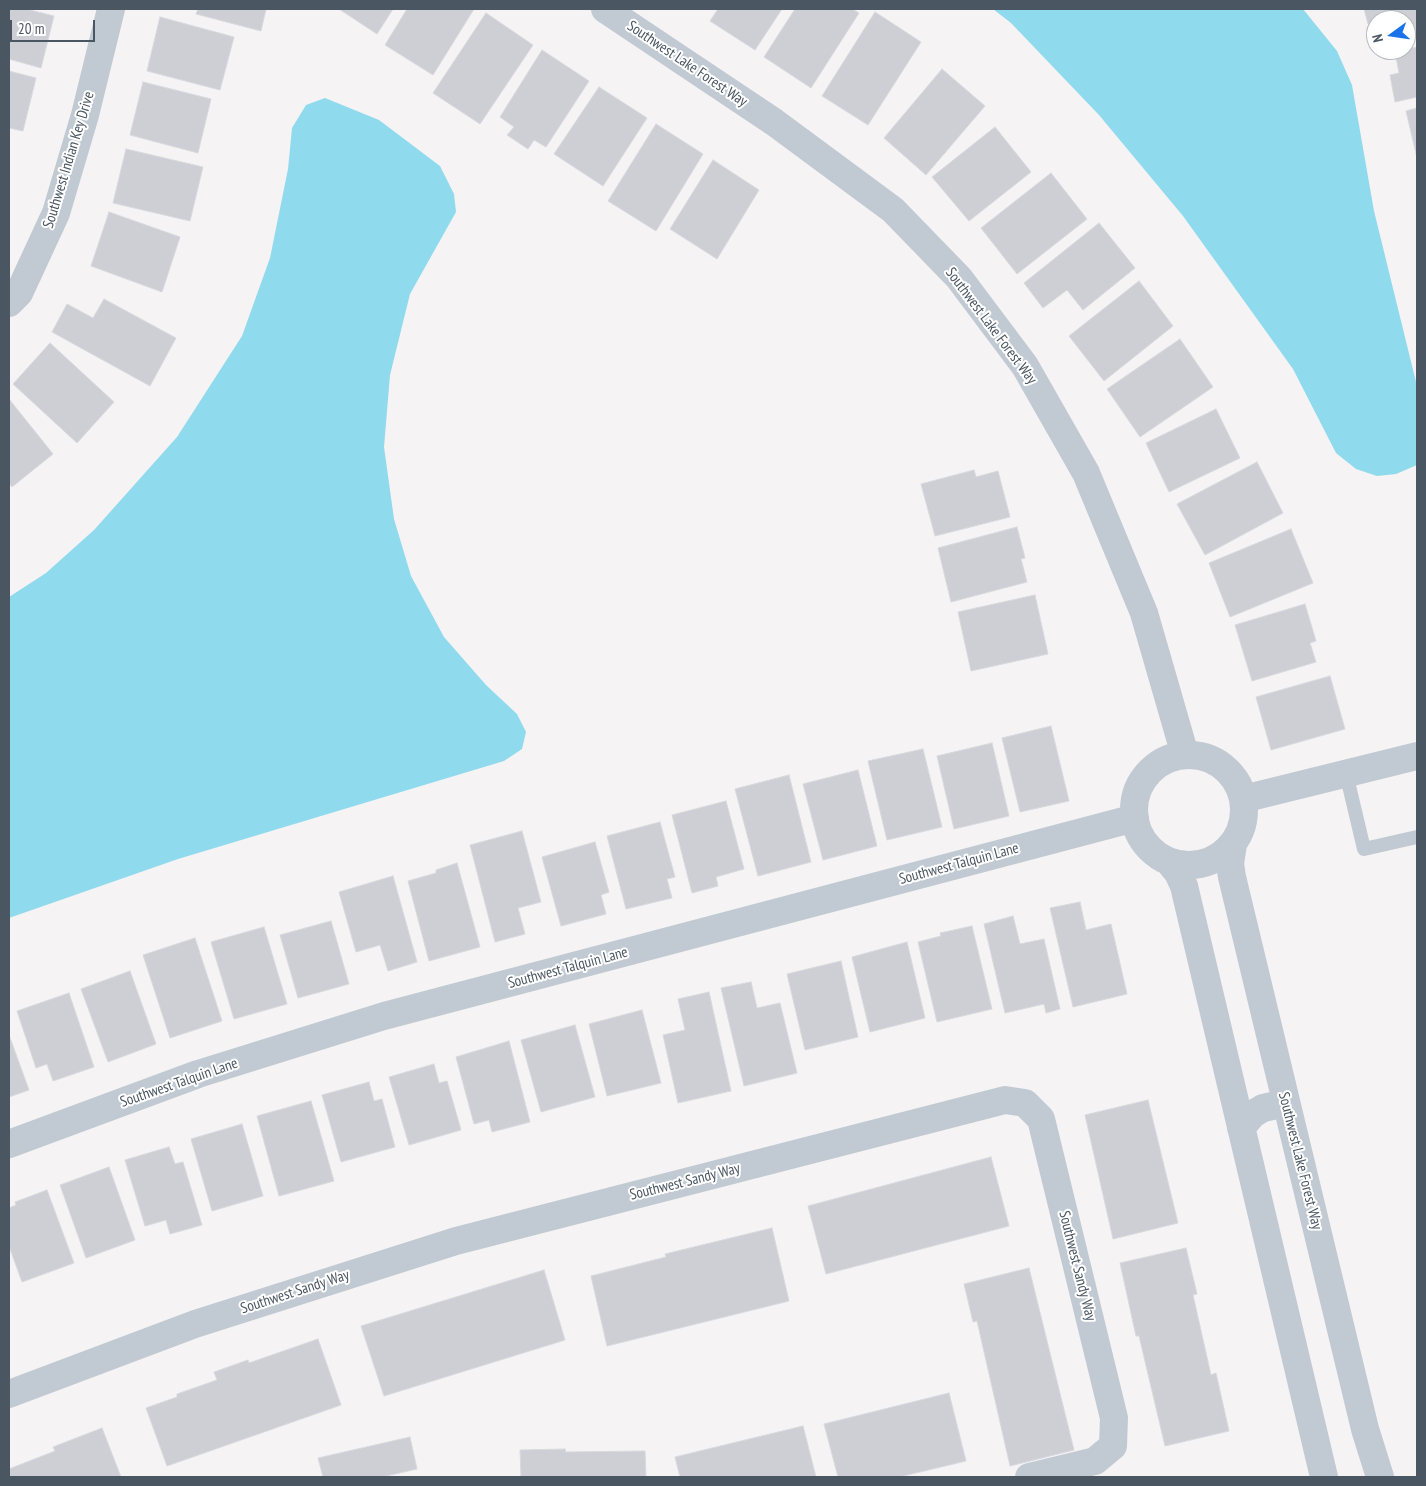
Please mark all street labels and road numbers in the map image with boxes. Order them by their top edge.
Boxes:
street label: Southwest Lake Forest Way [624,17,750,111]
street label: Southwest Indian Key Drive [40,90,98,230]
street label: Southwest Lake Forest Way [941,264,1041,388]
street label: Southwest Talquin Lane [897,839,1021,889]
street label: Southwest Talquin Lane [506,943,630,993]
street label: Southwest Talquin Lane [118,1054,240,1112]
street label: Southwest Lake Forest Way [1274,1090,1326,1232]
street label: Southwest Sandy Way [628,1160,742,1204]
street label: Southwest Sandy Way [1055,1209,1099,1323]
street label: Southwest Sandy Way [239,1266,351,1318]

